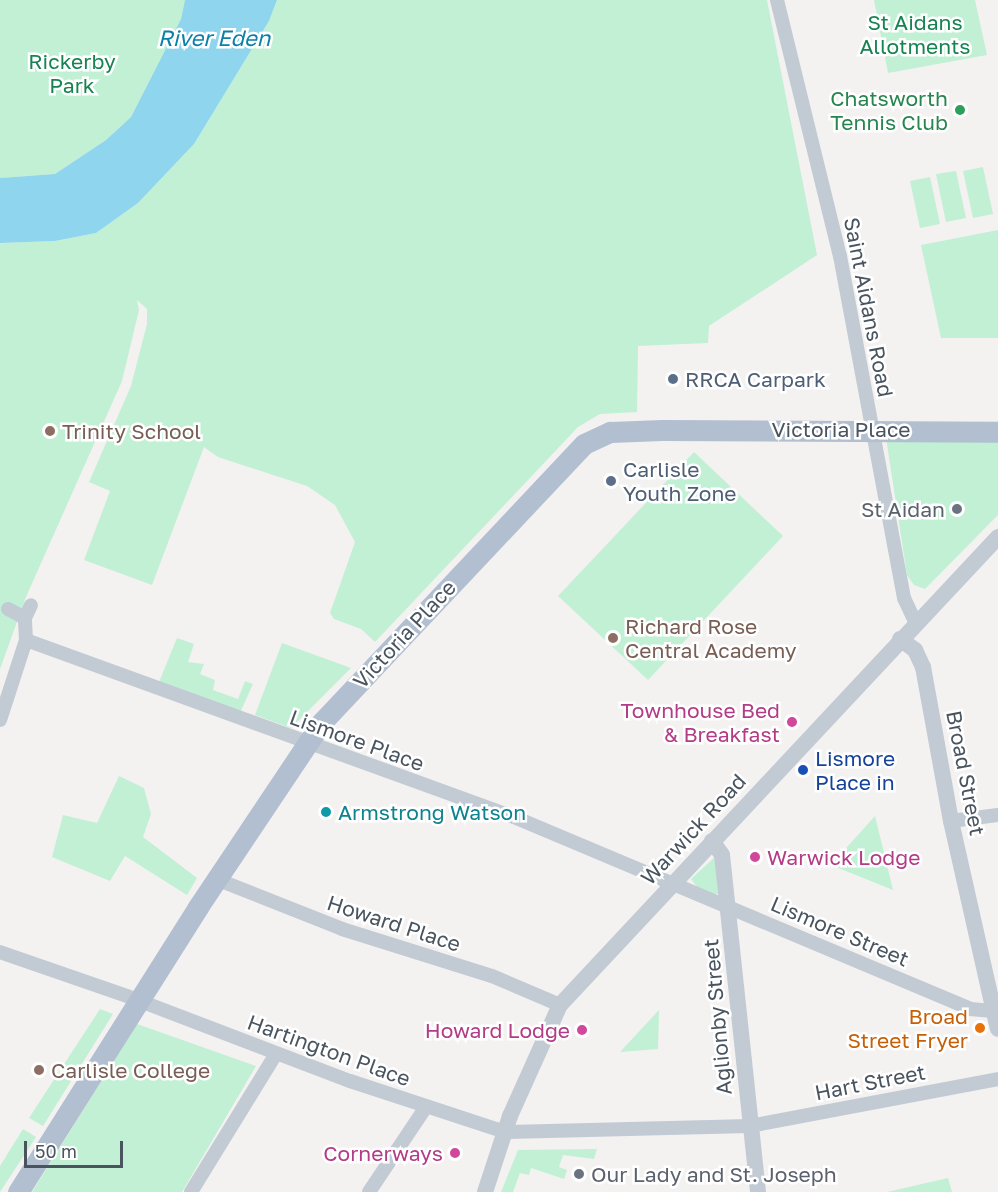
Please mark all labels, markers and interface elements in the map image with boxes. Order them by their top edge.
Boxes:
park label: St Aidans Allotments [860,9,970,59]
water label: River Eden [158,25,270,51]
park label: Rickerby Park [28,48,116,98]
place label: Chatsworth Tennis Club [830,85,948,135]
marker: Chatsworth Tennis Club [953,103,967,117]
street label: Saint Aidans Road [839,215,899,399]
place label: RRCA Carpark [685,366,826,392]
marker: RRCA Carpark [666,372,680,386]
street label: Victoria Place [771,416,911,442]
place label: Trinity School [62,418,201,444]
marker: Trinity School [43,424,57,438]
place label: Carlisle Youth Zone [623,456,737,506]
marker: Carlisle Youth Zone [604,474,618,488]
place label: St Aidan [861,496,945,522]
marker: St Aidan [950,502,964,516]
street label: Victoria Place [347,575,461,693]
place label: Richard Rose Central Academy [625,613,797,663]
marker: Richard Rose Central Academy [606,631,620,645]
place label: Townhouse Bed & Breakfast [621,697,780,747]
street label: Lismore Place [286,704,428,776]
street label: Broad Street [942,708,990,838]
marker: Townhouse Bed & Breakfast [785,715,799,729]
place label: Lismore Place in [815,745,895,795]
marker: Lismore Place in [796,763,810,777]
street label: Warwick Road [635,768,751,890]
place label: Armstrong Watson [338,799,526,825]
marker: Armstrong Watson [319,805,333,819]
place label: Warwick Lodge [767,844,920,870]
marker: Warwick Lodge [748,850,762,864]
street label: Howard Place [324,890,464,956]
street label: Lismore Street [767,891,913,971]
street label: Aglionby Street [698,938,736,1096]
place label: Broad Street Fryer [848,1003,968,1053]
street label: Hartington Place [244,1009,414,1091]
place label: Howard Lodge [425,1017,570,1043]
marker: Broad Street Fryer [973,1021,987,1035]
marker: Howard Lodge [575,1023,589,1037]
place label: Carlisle College [51,1057,210,1083]
street label: Hart Street [813,1059,927,1105]
marker: Carlisle College [32,1063,46,1077]
scale bar [27,1129,126,1167]
text: 50 m [35,1140,77,1162]
place label: Cornerways [323,1140,443,1166]
marker: Cornerways [448,1146,462,1160]
place label: Our Lady and St. Joseph [591,1161,837,1187]
marker: Our Lady and St. Joseph [572,1167,586,1181]

